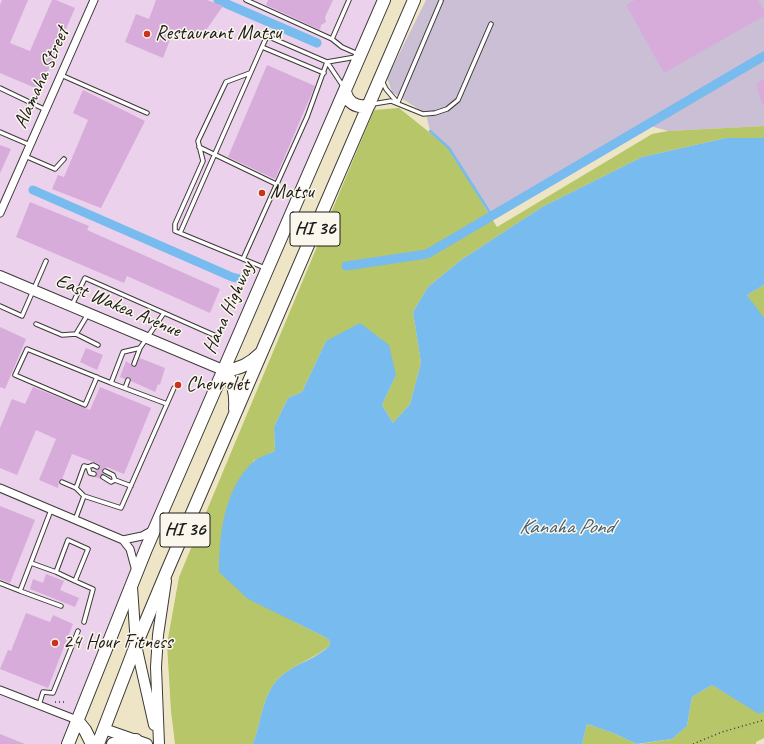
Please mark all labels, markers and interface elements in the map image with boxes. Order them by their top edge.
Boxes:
place label: Restaurant Matsu [155,22,281,46]
street label: Alamaha Street [9,24,75,132]
marker: Restaurant Matsu [142,29,152,39]
place label: Matsu [270,181,314,205]
marker: Matsu [257,188,267,198]
road number: HI 36 [290,212,340,246]
street label: Hana Highway [198,258,260,358]
street label: East Wakea Avenue [52,269,184,343]
place label: Chevrolet [186,373,249,397]
marker: Chevrolet [173,380,183,390]
road number: HI 36 [160,513,210,547]
water label: Kanaha Pond [519,514,613,540]
place label: 24 Hour Fitness [63,631,172,655]
marker: 24 Hour Fitness [50,638,60,648]

